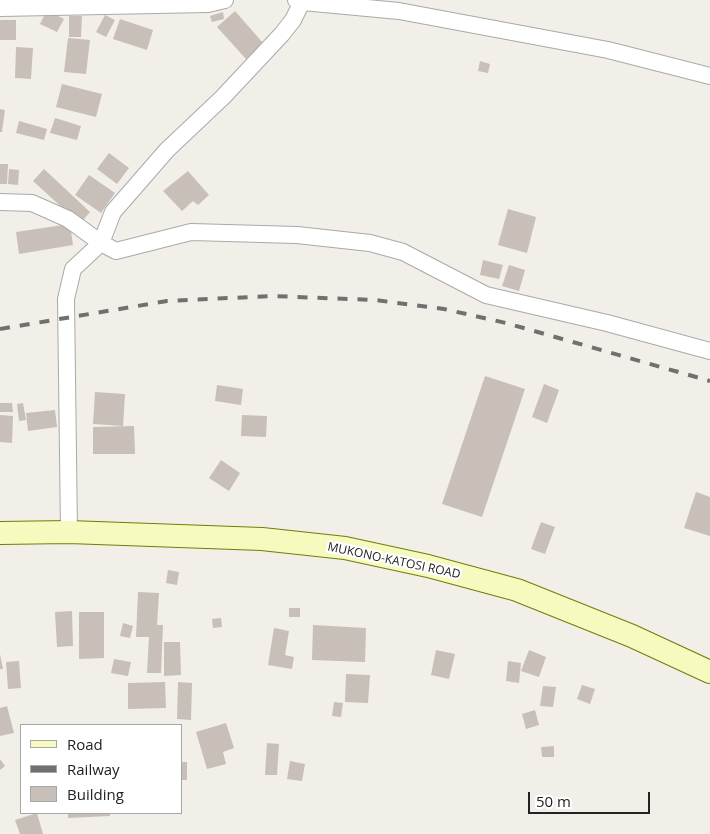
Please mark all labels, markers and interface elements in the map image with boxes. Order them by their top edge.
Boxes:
street label: MUKONO-KATOSI ROAD [326,540,462,582]
legend [20,724,182,814]
text: Road [67,734,103,754]
text: Railway [67,759,120,779]
scale bar [530,782,652,814]
text: Building [67,784,124,804]
text: 50 m [536,791,571,811]

